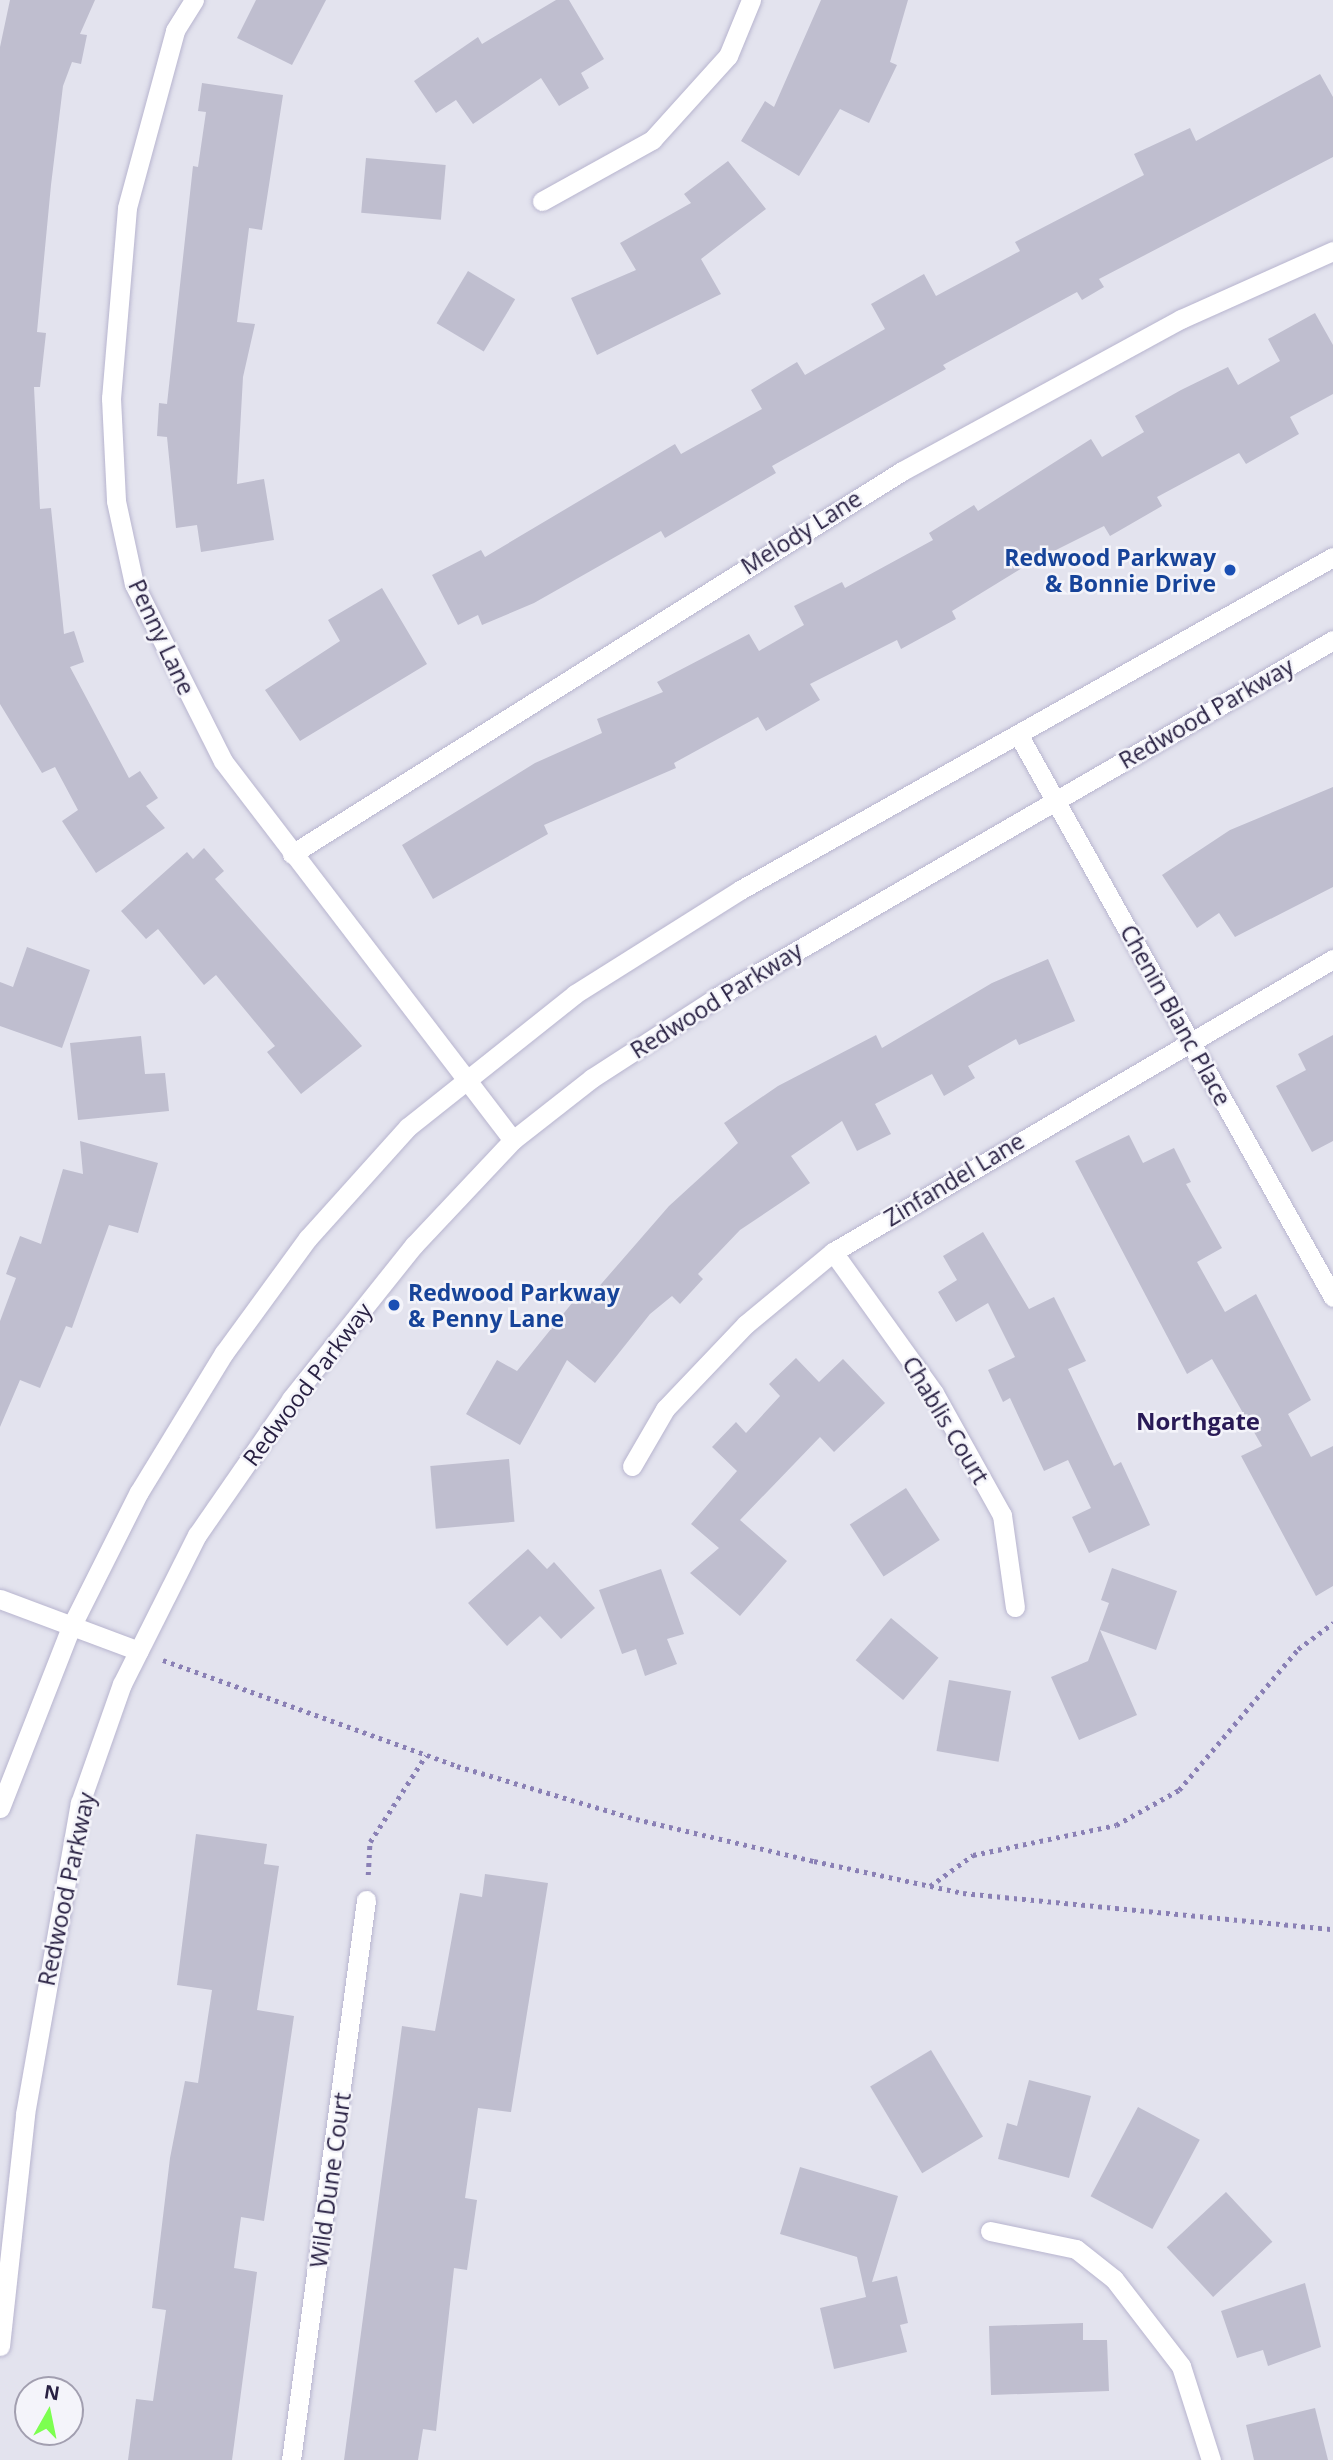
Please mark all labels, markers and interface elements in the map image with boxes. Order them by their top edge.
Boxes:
street label: Melody Lane [736,484,866,580]
place label: Redwood Parkway & Bonnie Drive [1004,543,1216,597]
marker: Redwood Parkway & Bonnie Drive [1222,562,1238,578]
street label: Penny Lane [123,575,201,699]
street label: Redwood Parkway [1114,652,1298,774]
street label: Chenin Blanc Place [1115,920,1237,1110]
street label: Redwood Parkway [625,936,807,1064]
street label: Zinfandel Lane [879,1126,1029,1232]
place label: Redwood Parkway & Penny Lane [408,1278,620,1332]
street label: Redwood Parkway [237,1297,377,1471]
marker: Redwood Parkway & Penny Lane [386,1297,402,1313]
street label: Chablis Court [897,1351,995,1489]
district label: Northgate [1136,1407,1260,1435]
street label: Redwood Parkway [32,1790,100,1988]
street label: Wild Dune Court [304,2091,356,2269]
north arrow [14,2376,84,2446]
text: N [42,2378,62,2406]

